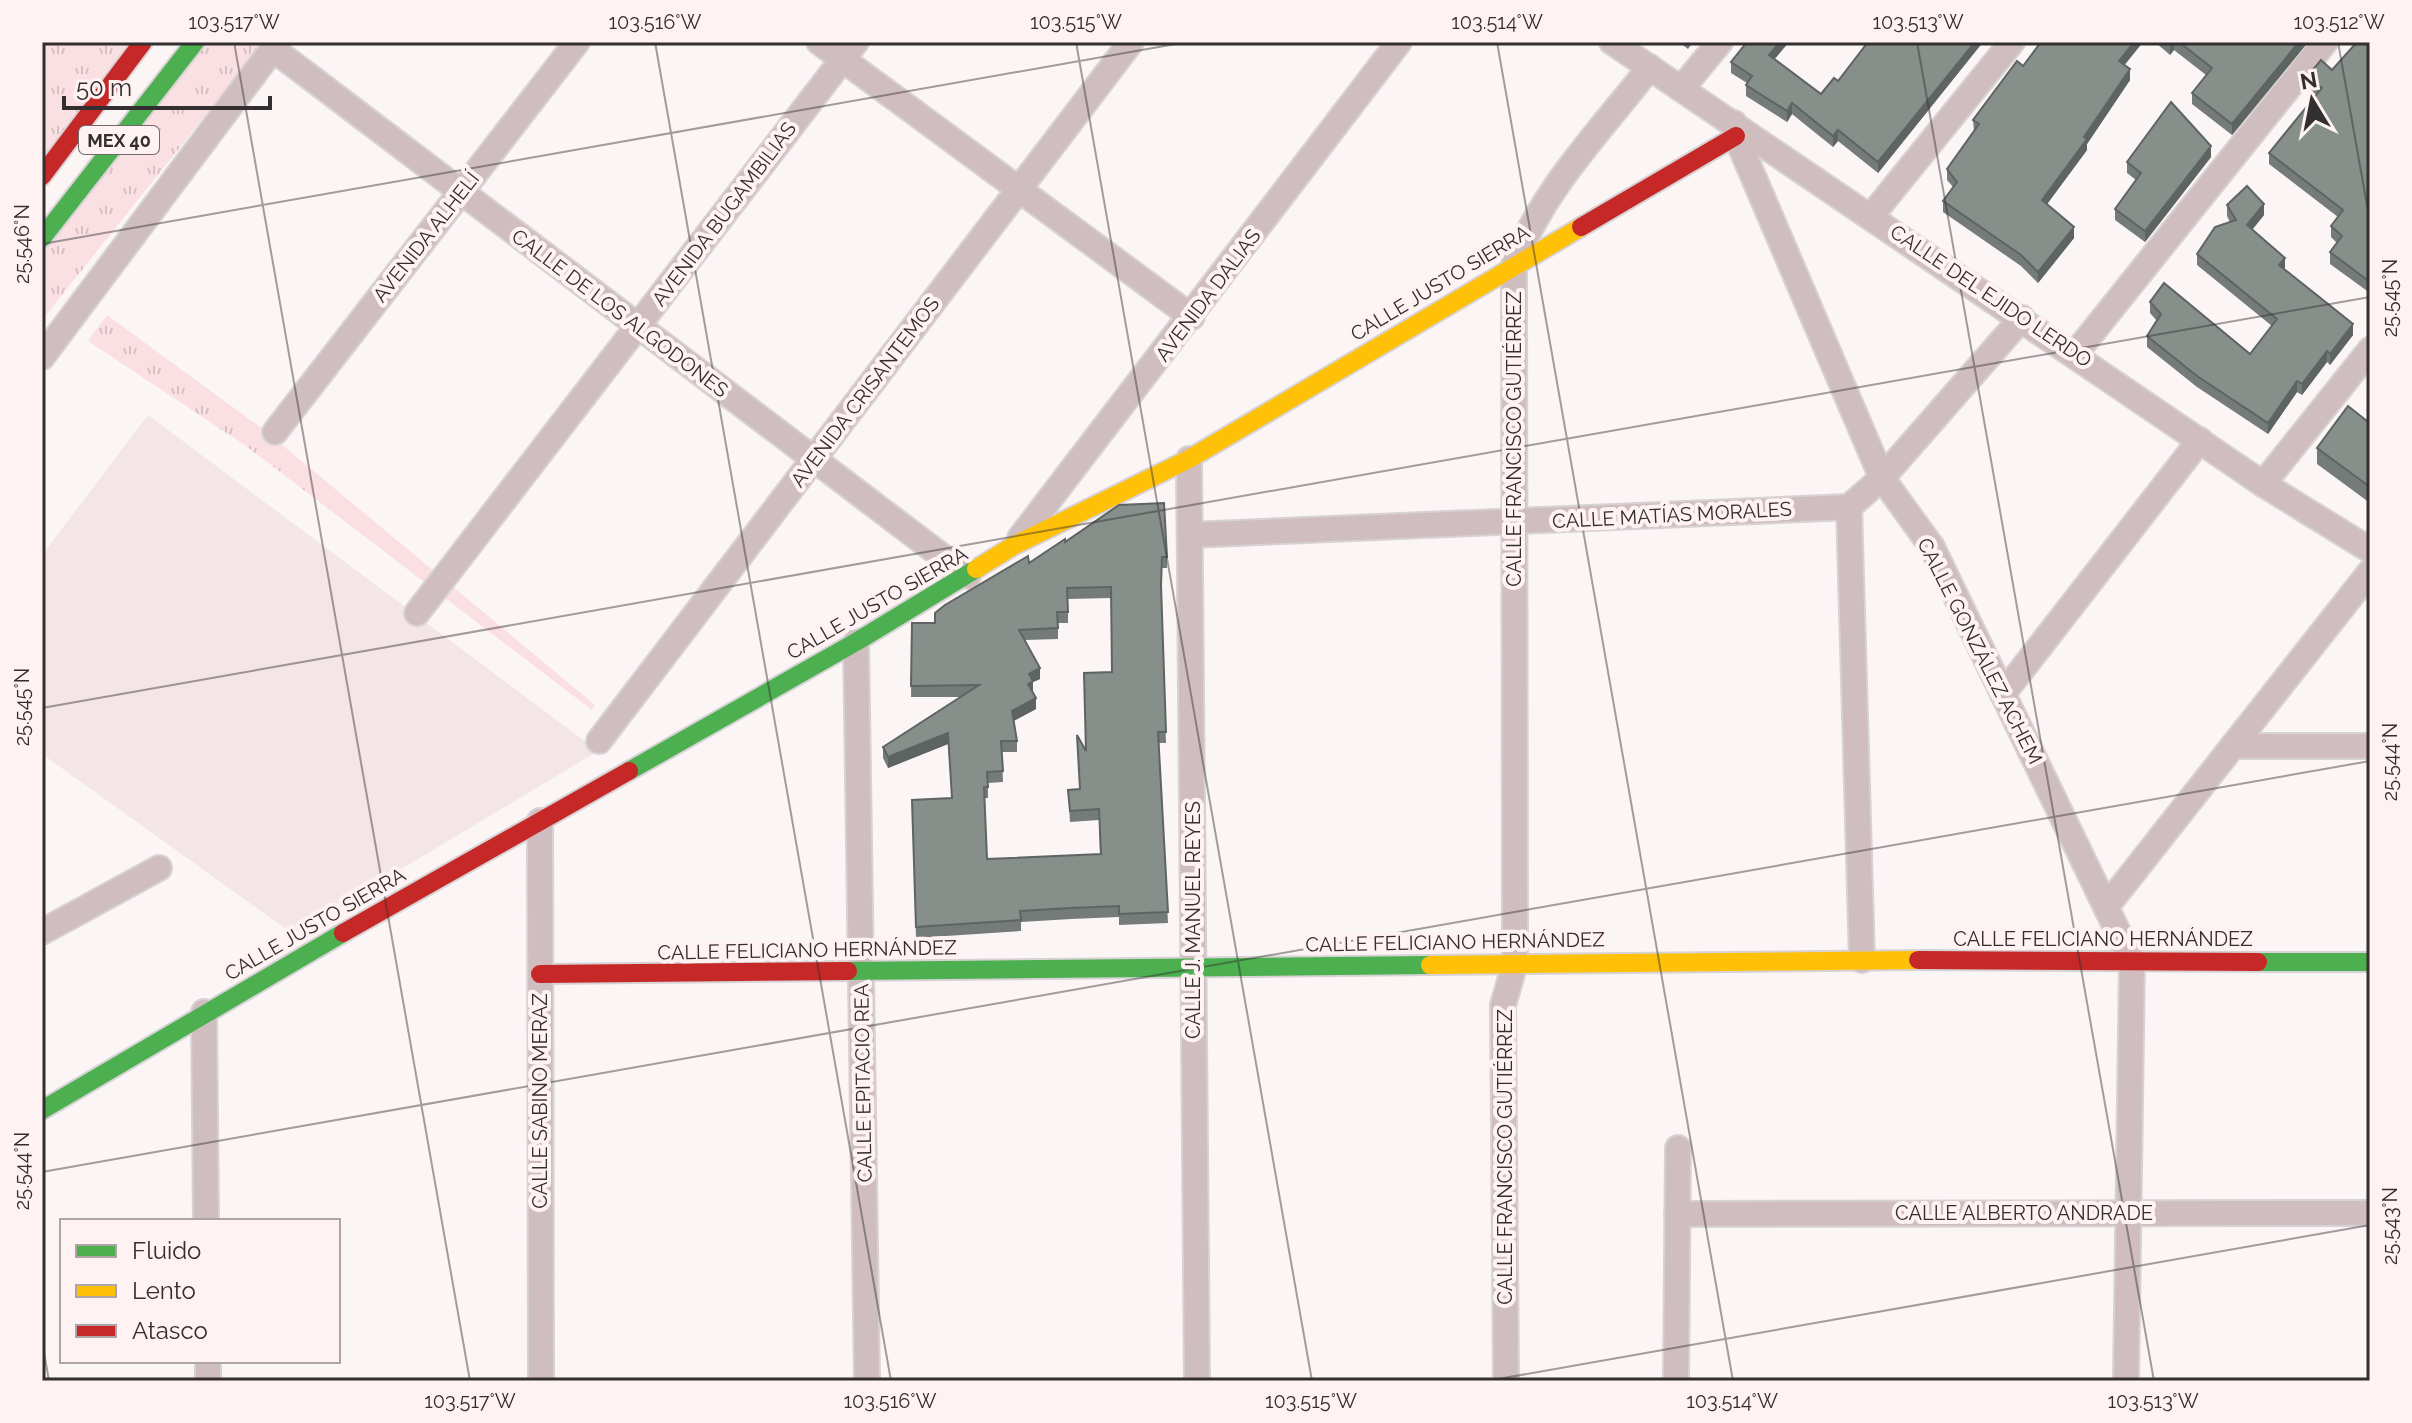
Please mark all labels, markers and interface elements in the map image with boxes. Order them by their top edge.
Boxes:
text: 103.517°W [188,10,280,34]
text: 103.516°W [608,10,702,34]
text: 103.515°W [1030,10,1122,34]
text: 103.514°W [1451,10,1543,34]
text: 103.513°W [1872,10,1964,34]
text: 103.512°W [2293,10,2385,34]
scale bar [64,60,270,110]
north arrow [2272,60,2352,140]
text: N [2298,66,2319,95]
text: 50 m [76,73,132,102]
street label: AVENIDA BUGAMBILIAS [647,117,801,311]
road number: MEX 40 [79,126,159,154]
street label: AVENIDA ALHELÍ [368,167,484,307]
text: 25.546°N [10,204,34,284]
street label: CALLE JUSTO SIERRA [1346,220,1534,346]
street label: CALLE DEL EJIDO LERDO [1886,220,2096,372]
street label: CALLE DE LOS ALGODONES [507,224,733,402]
street label: AVENIDA DALIAS [1150,224,1266,366]
text: 25.545°N [2378,259,2402,337]
street label: CALLE FRANCISCO GUTIÉRREZ [1502,291,1526,587]
street label: AVENIDA CRISANTEMOS [786,292,944,492]
street label: CALLE MATÍAS MORALES [1552,497,1792,533]
street label: CALLE GONZÁLEZ ACHEM [1912,534,2048,768]
street label: CALLE JUSTO SIERRA [782,541,972,665]
text: 25.545°N [10,668,34,746]
text: 25.544°N [2378,723,2402,801]
street label: CALLE J. MANUEL REYES [1181,801,1205,1039]
street label: CALLE JUSTO SIERRA [220,862,410,986]
street label: CALLE FELICIANO HERNÁNDEZ [1305,927,1605,957]
street label: CALLE FELICIANO HERNÁNDEZ [1953,927,2253,951]
street label: CALLE FELICIANO HERNÁNDEZ [657,935,957,965]
street label: CALLE EPITACIO REA [849,983,877,1183]
street label: CALLE SABINO MERAZ [528,993,552,1209]
street label: CALLE FRANCISCO GUTIÉRREZ [1493,1009,1517,1305]
text: 25.544°N [10,1132,34,1210]
text: 25.543°N [2378,1187,2402,1265]
street label: CALLE ALBERTO ANDRADE [1895,1201,2153,1225]
legend [60,1219,340,1363]
text: Fluido [132,1236,201,1265]
text: Lento [132,1276,196,1305]
text: Atasco [132,1316,208,1345]
text: 103.517°W [424,1389,516,1413]
text: 103.516°W [843,1389,937,1413]
text: 103.515°W [1265,1389,1357,1413]
text: 103.514°W [1686,1389,1778,1413]
text: 103.513°W [2107,1389,2199,1413]

